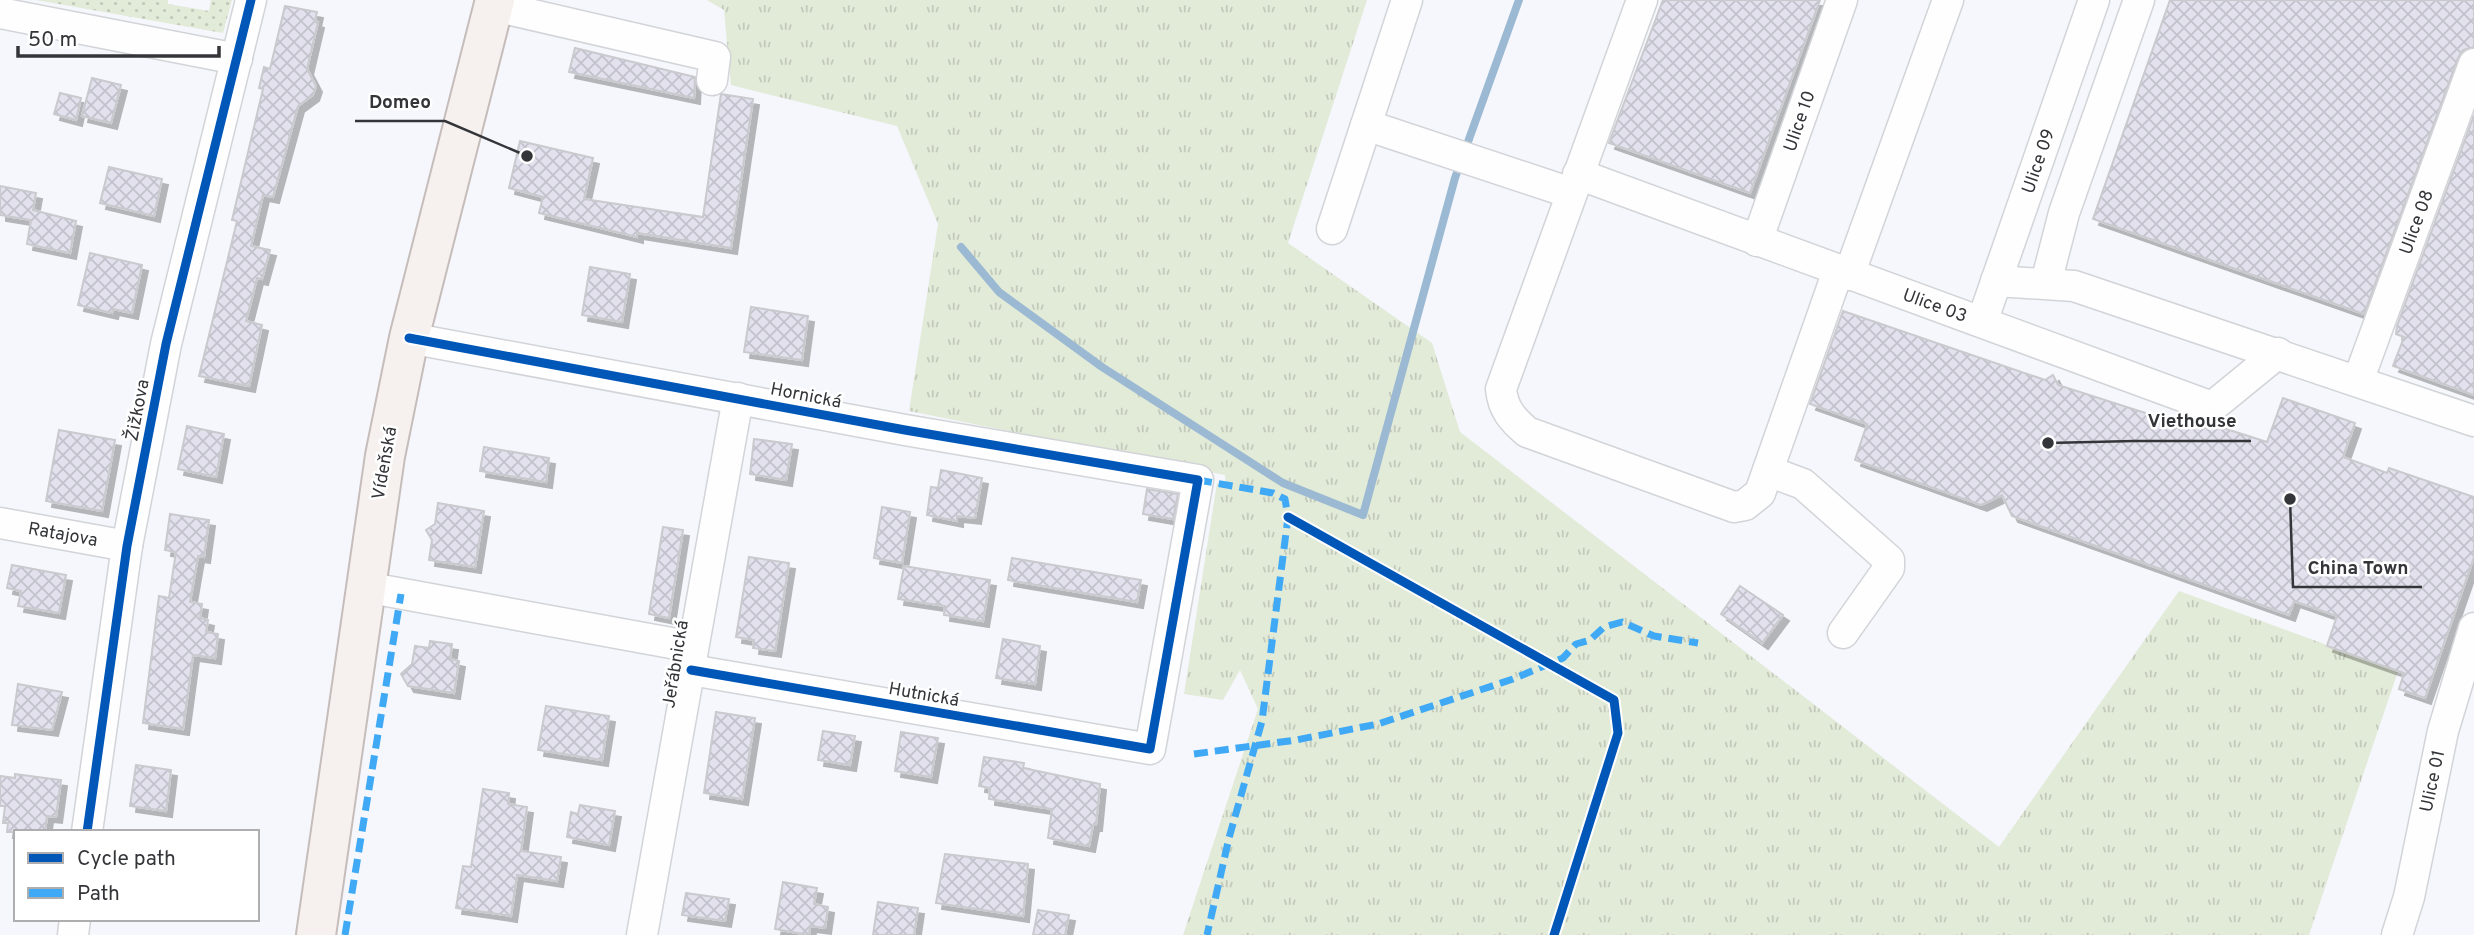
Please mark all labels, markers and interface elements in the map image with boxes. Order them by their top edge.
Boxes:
scale bar [18,14,219,58]
text: 50 m [28,27,77,54]
callout: Domeo [355,81,445,121]
street label: Ulice 10 [1779,88,1822,155]
text: Domeo [369,91,431,115]
street label: Ulice 09 [2018,126,2061,197]
street label: Ulice 08 [2395,187,2440,258]
street label: Ulice 03 [1899,284,1970,329]
street label: Žižkova [119,377,156,443]
street label: Hornická [768,378,843,415]
callout: Viethouse [2134,401,2251,441]
text: Viethouse [2147,410,2237,434]
street label: Vídeňská [368,425,403,502]
street label: Ratajova [26,518,99,553]
callout: China Town [2293,547,2422,587]
text: China Town [2307,557,2409,581]
street label: Jeřábnická [658,619,695,710]
street label: Hutnická [887,678,961,713]
street label: Ulice 01 [2416,748,2451,815]
legend [14,830,259,921]
text: Cycle path [77,846,176,873]
text: Path [77,881,120,908]

